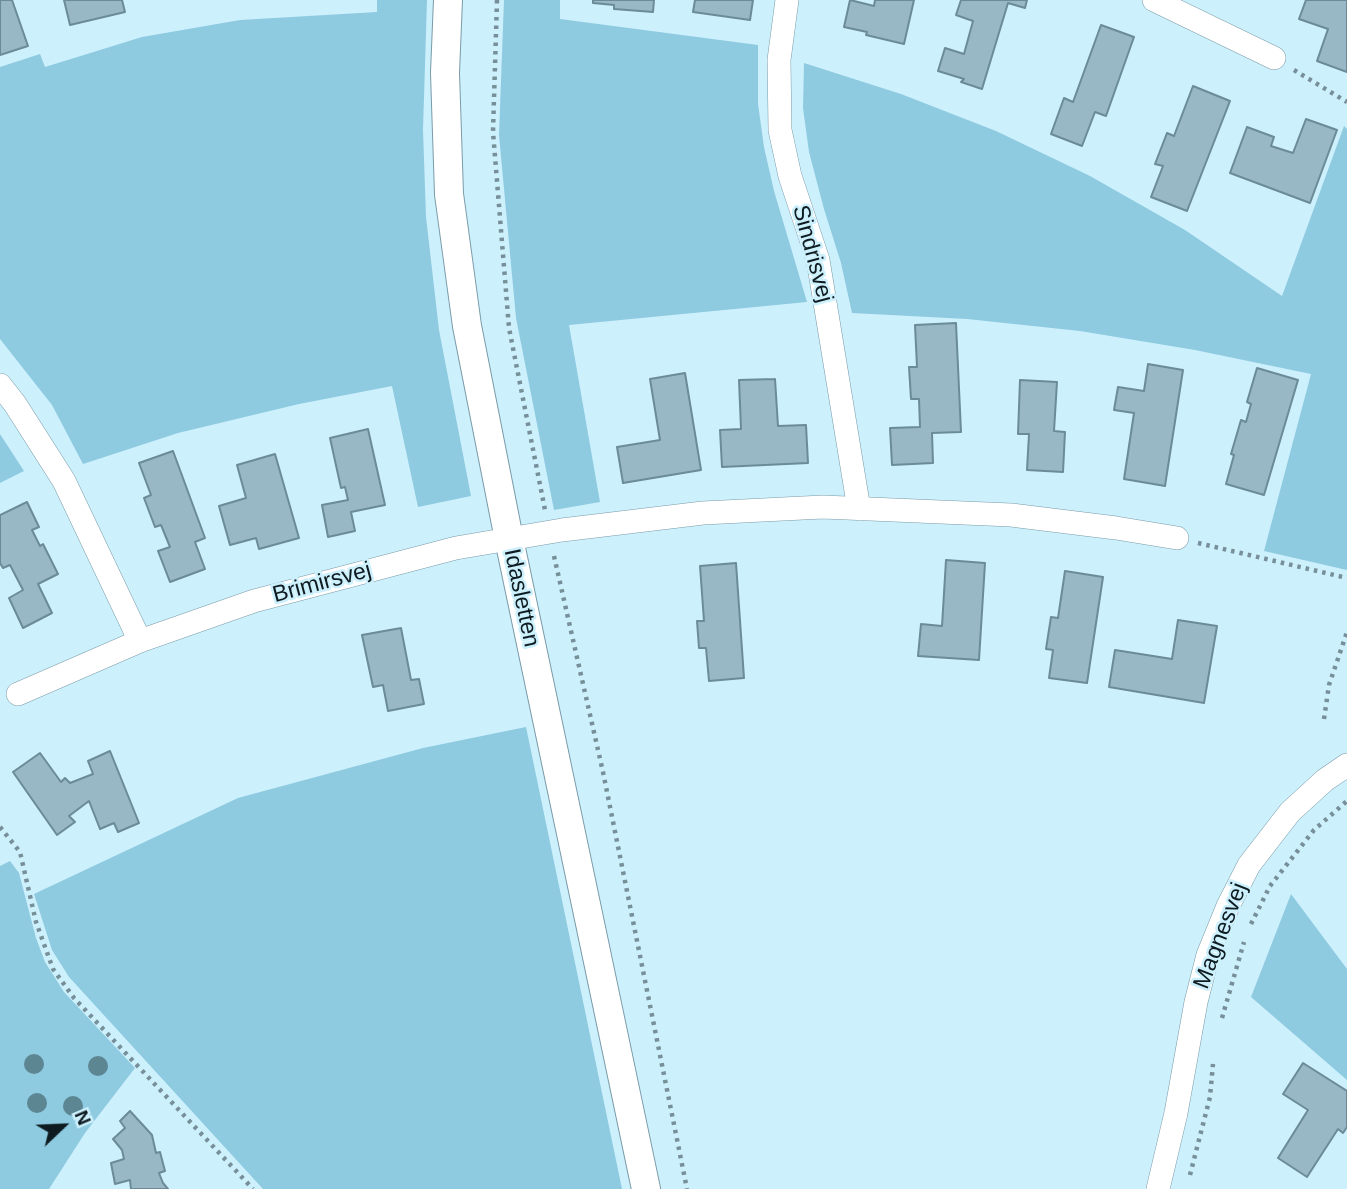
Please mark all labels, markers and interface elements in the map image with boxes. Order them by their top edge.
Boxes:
street label: Sindrisvej [786,202,838,306]
street label: Idasletten [497,546,545,650]
street label: Brimirsvej [270,557,374,609]
street label: Magnesvej [1188,879,1254,993]
north arrow [28,1091,98,1161]
text: N [70,1107,95,1128]

